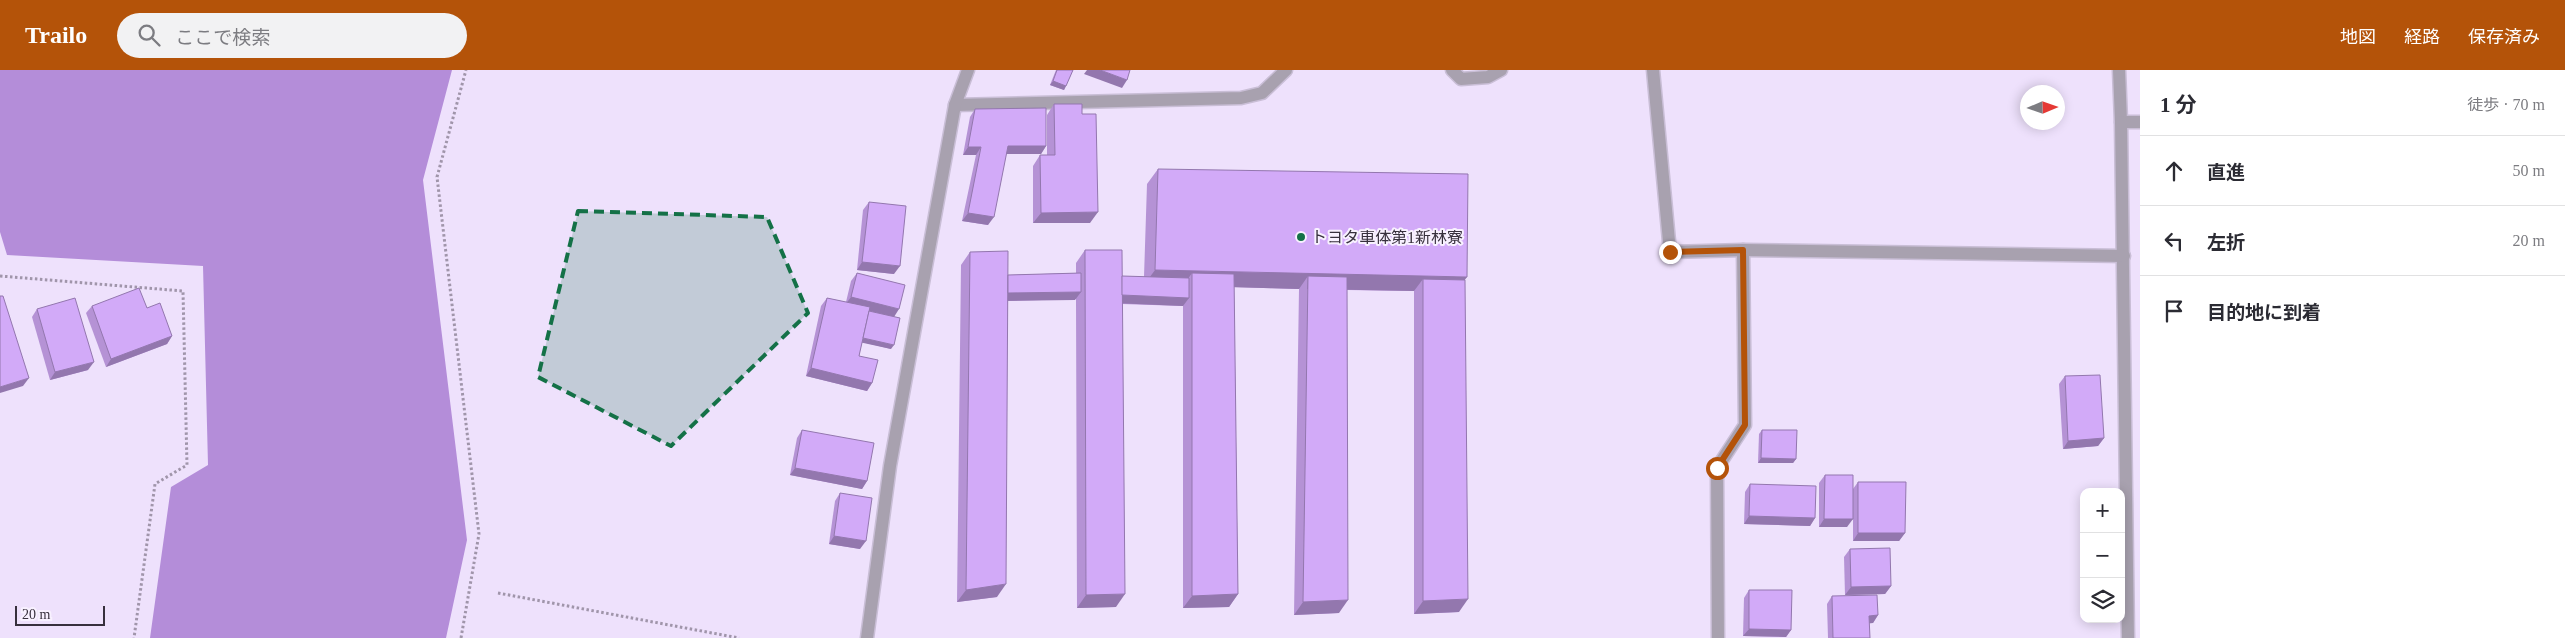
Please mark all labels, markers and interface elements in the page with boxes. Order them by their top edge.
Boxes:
search box [117,13,467,58]
icon: search [135,21,163,49]
text: Trailo [25,22,87,48]
text: ここで検索 [175,27,270,48]
text: 地図 [2340,27,2376,47]
text: 経路 [2404,27,2440,47]
text: 保存済み [2468,27,2540,47]
north arrow [2020,85,2065,130]
text: 1 分 [2160,93,2197,117]
text: 徒歩 · 70 m [2467,96,2545,113]
icon: ahead [2160,157,2188,185]
text: 直進 [2207,162,2245,183]
text: 50 m [2513,162,2545,179]
icon: left [2160,227,2188,255]
place label: トヨタ車体第1新林寮 [1311,229,1463,246]
marker: トヨタ車体第1新林寮 [1295,231,1307,243]
text: 左折 [2207,232,2245,253]
text: 20 m [2513,232,2545,249]
route end [1659,241,1682,264]
icon: arrive [2160,297,2188,325]
text: 目的地に到着 [2207,302,2321,323]
route start [1706,457,1729,480]
map controls [2080,488,2125,623]
button: + [2080,488,2125,533]
button: − [2080,533,2125,578]
button: layers [2080,578,2125,623]
scale bar [15,603,105,626]
text: 20 m [22,607,50,622]

